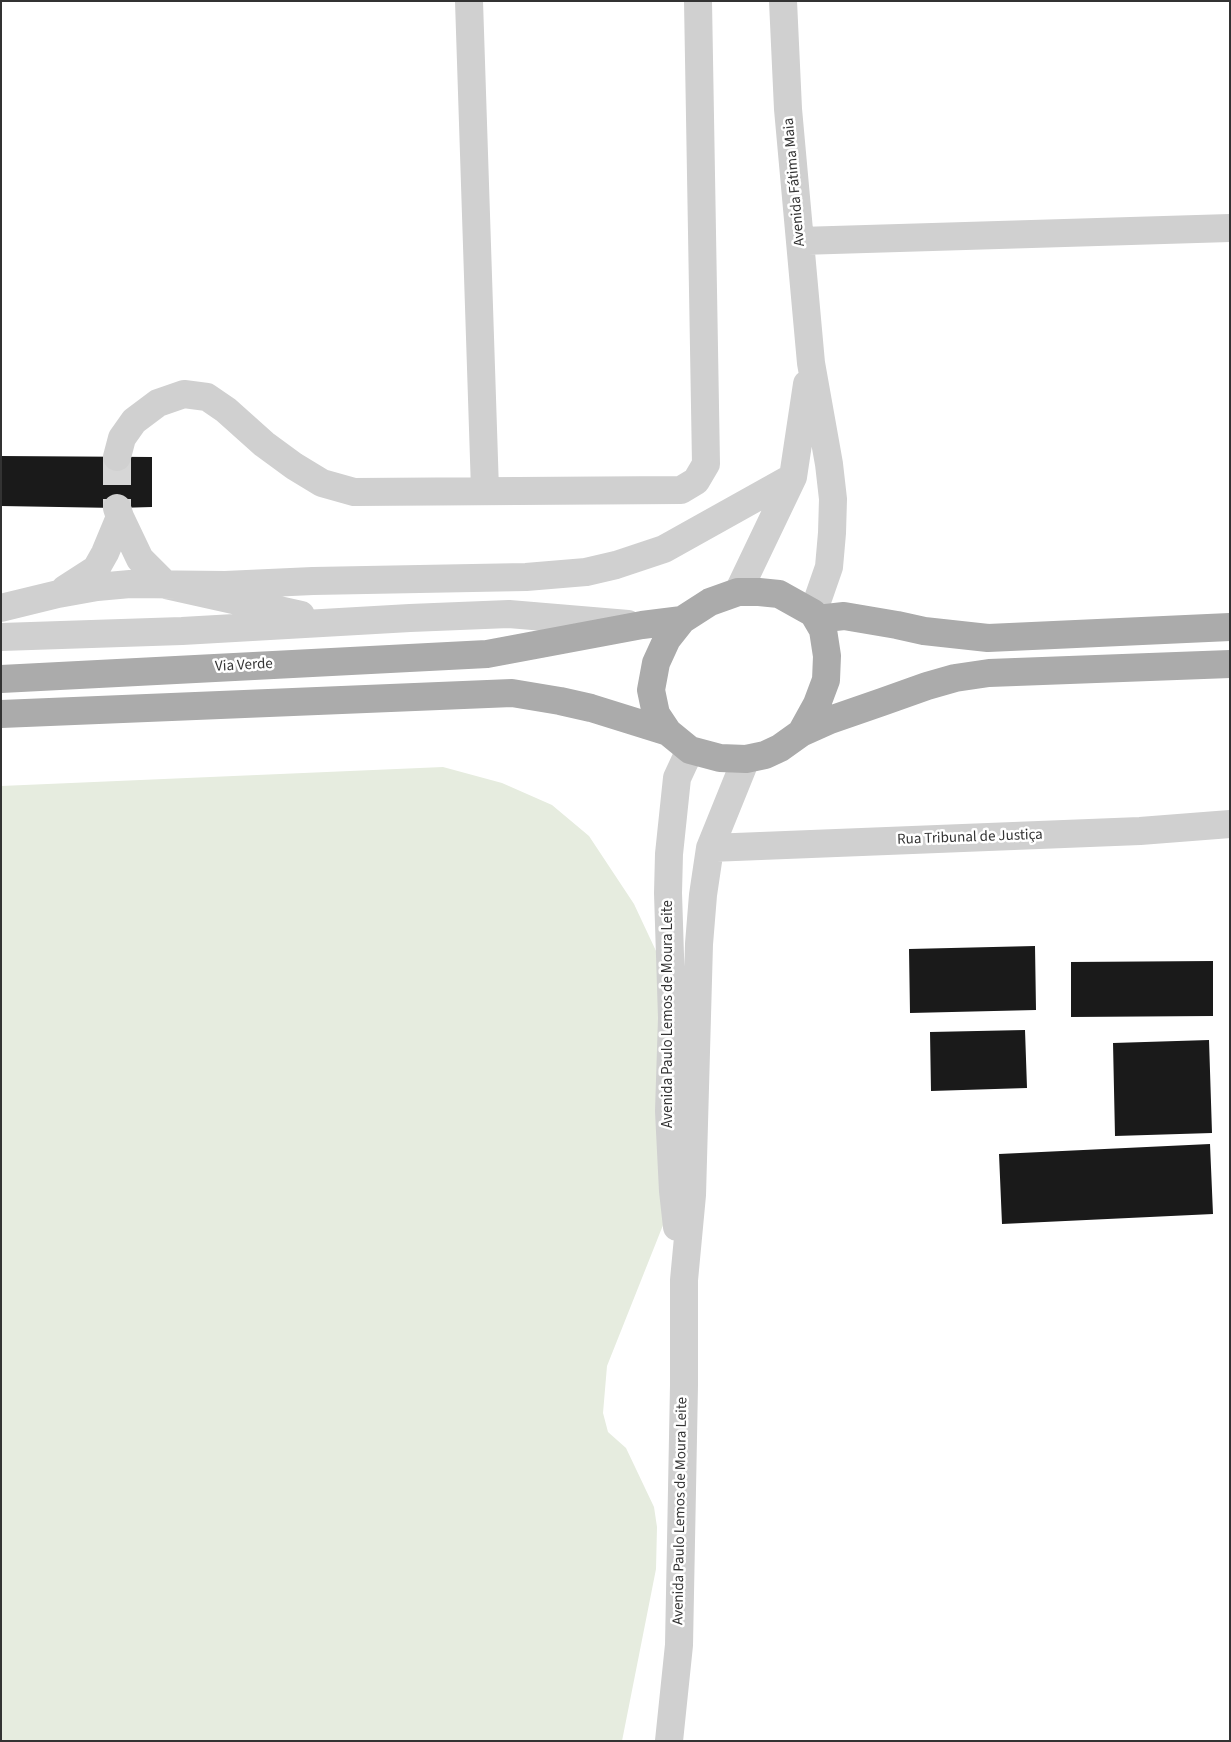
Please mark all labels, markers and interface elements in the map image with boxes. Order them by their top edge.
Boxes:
street label: Avenida Fátima Maia [780,117,810,247]
street label: Via Verde [215,656,273,676]
street label: Rua Tribunal de Justiça [897,826,1043,850]
street label: Avenida Paulo Lemos de Moura Leite [660,900,678,1128]
street label: Avenida Paulo Lemos de Moura Leite [670,1397,692,1625]

